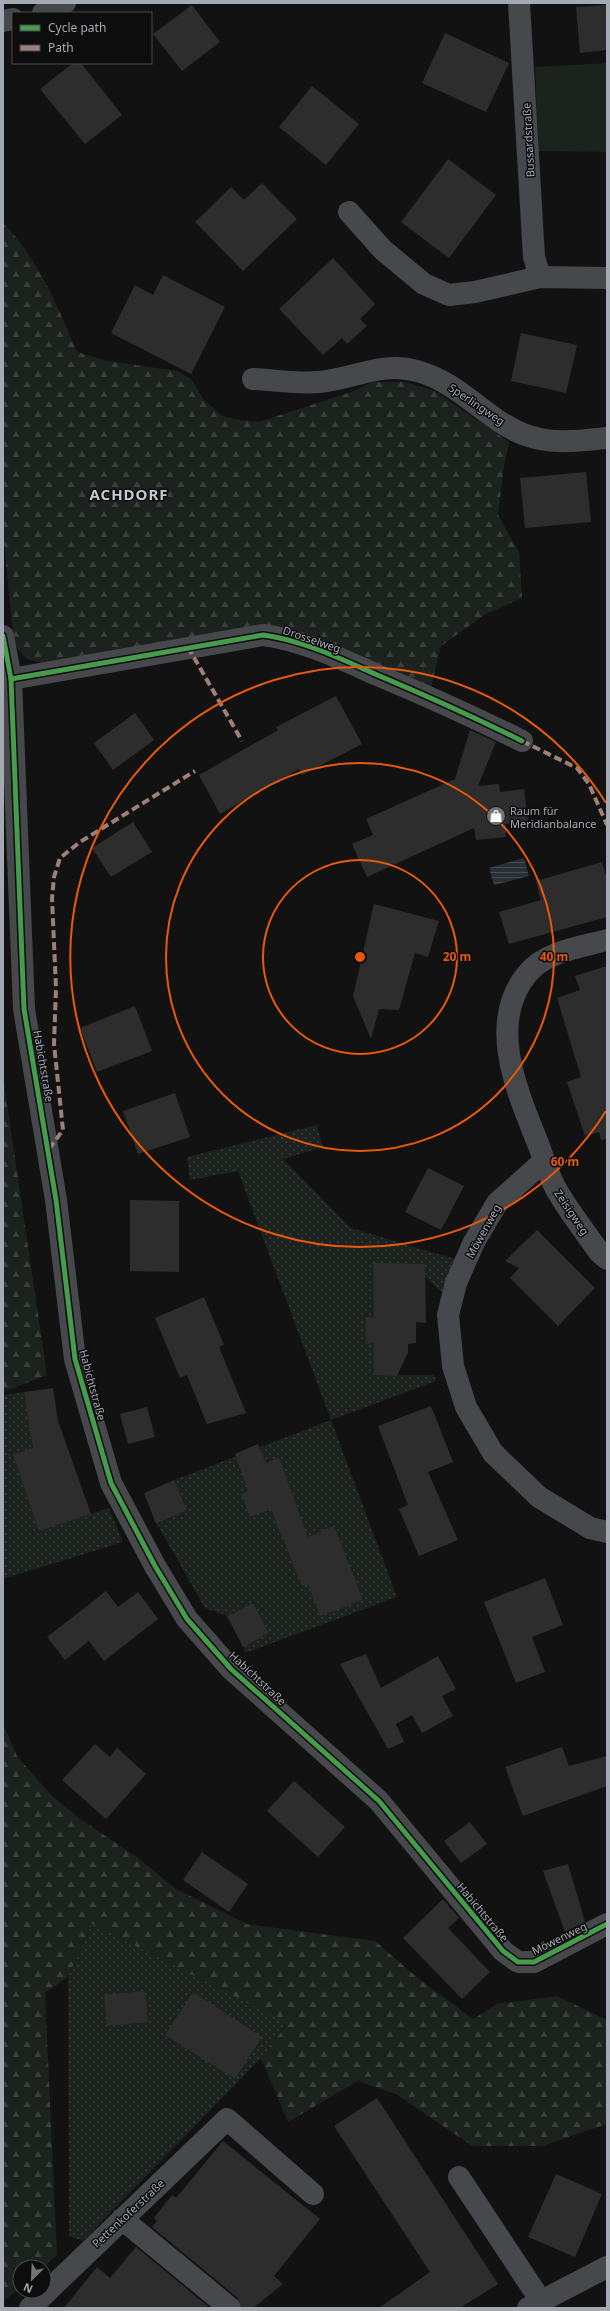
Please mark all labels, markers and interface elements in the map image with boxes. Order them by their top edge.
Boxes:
legend [12,12,152,64]
text: Cycle path [48,19,106,36]
text: Path [48,39,74,56]
street label: Bussardstraße [519,102,537,178]
street label: Sperlingweg [446,380,508,428]
district label: ACHDORF [89,484,169,504]
street label: Drosselweg [281,622,343,656]
place label: Raum für Meridianbalance [510,803,596,831]
shop icon: Raum für Meridianbalance [485,805,507,827]
text: 20 m [443,948,471,965]
text: 40 m [540,948,568,965]
centre of rings [353,950,367,964]
street label: Habichtstraße [30,1029,58,1103]
text: 60 m [551,1153,579,1170]
street label: Zeisigweg [551,1186,593,1238]
street label: Möwenweg [462,1201,504,1261]
street label: Habichtstraße [76,1348,110,1422]
street label: Habichtstraße [226,1648,290,1708]
street label: Habichtstraße [454,1879,512,1945]
street label: Möwenweg [529,1918,589,1958]
street label: Pettenkoferstraße [89,2176,167,2250]
north arrow [12,2259,52,2299]
text: N [21,2280,35,2297]

